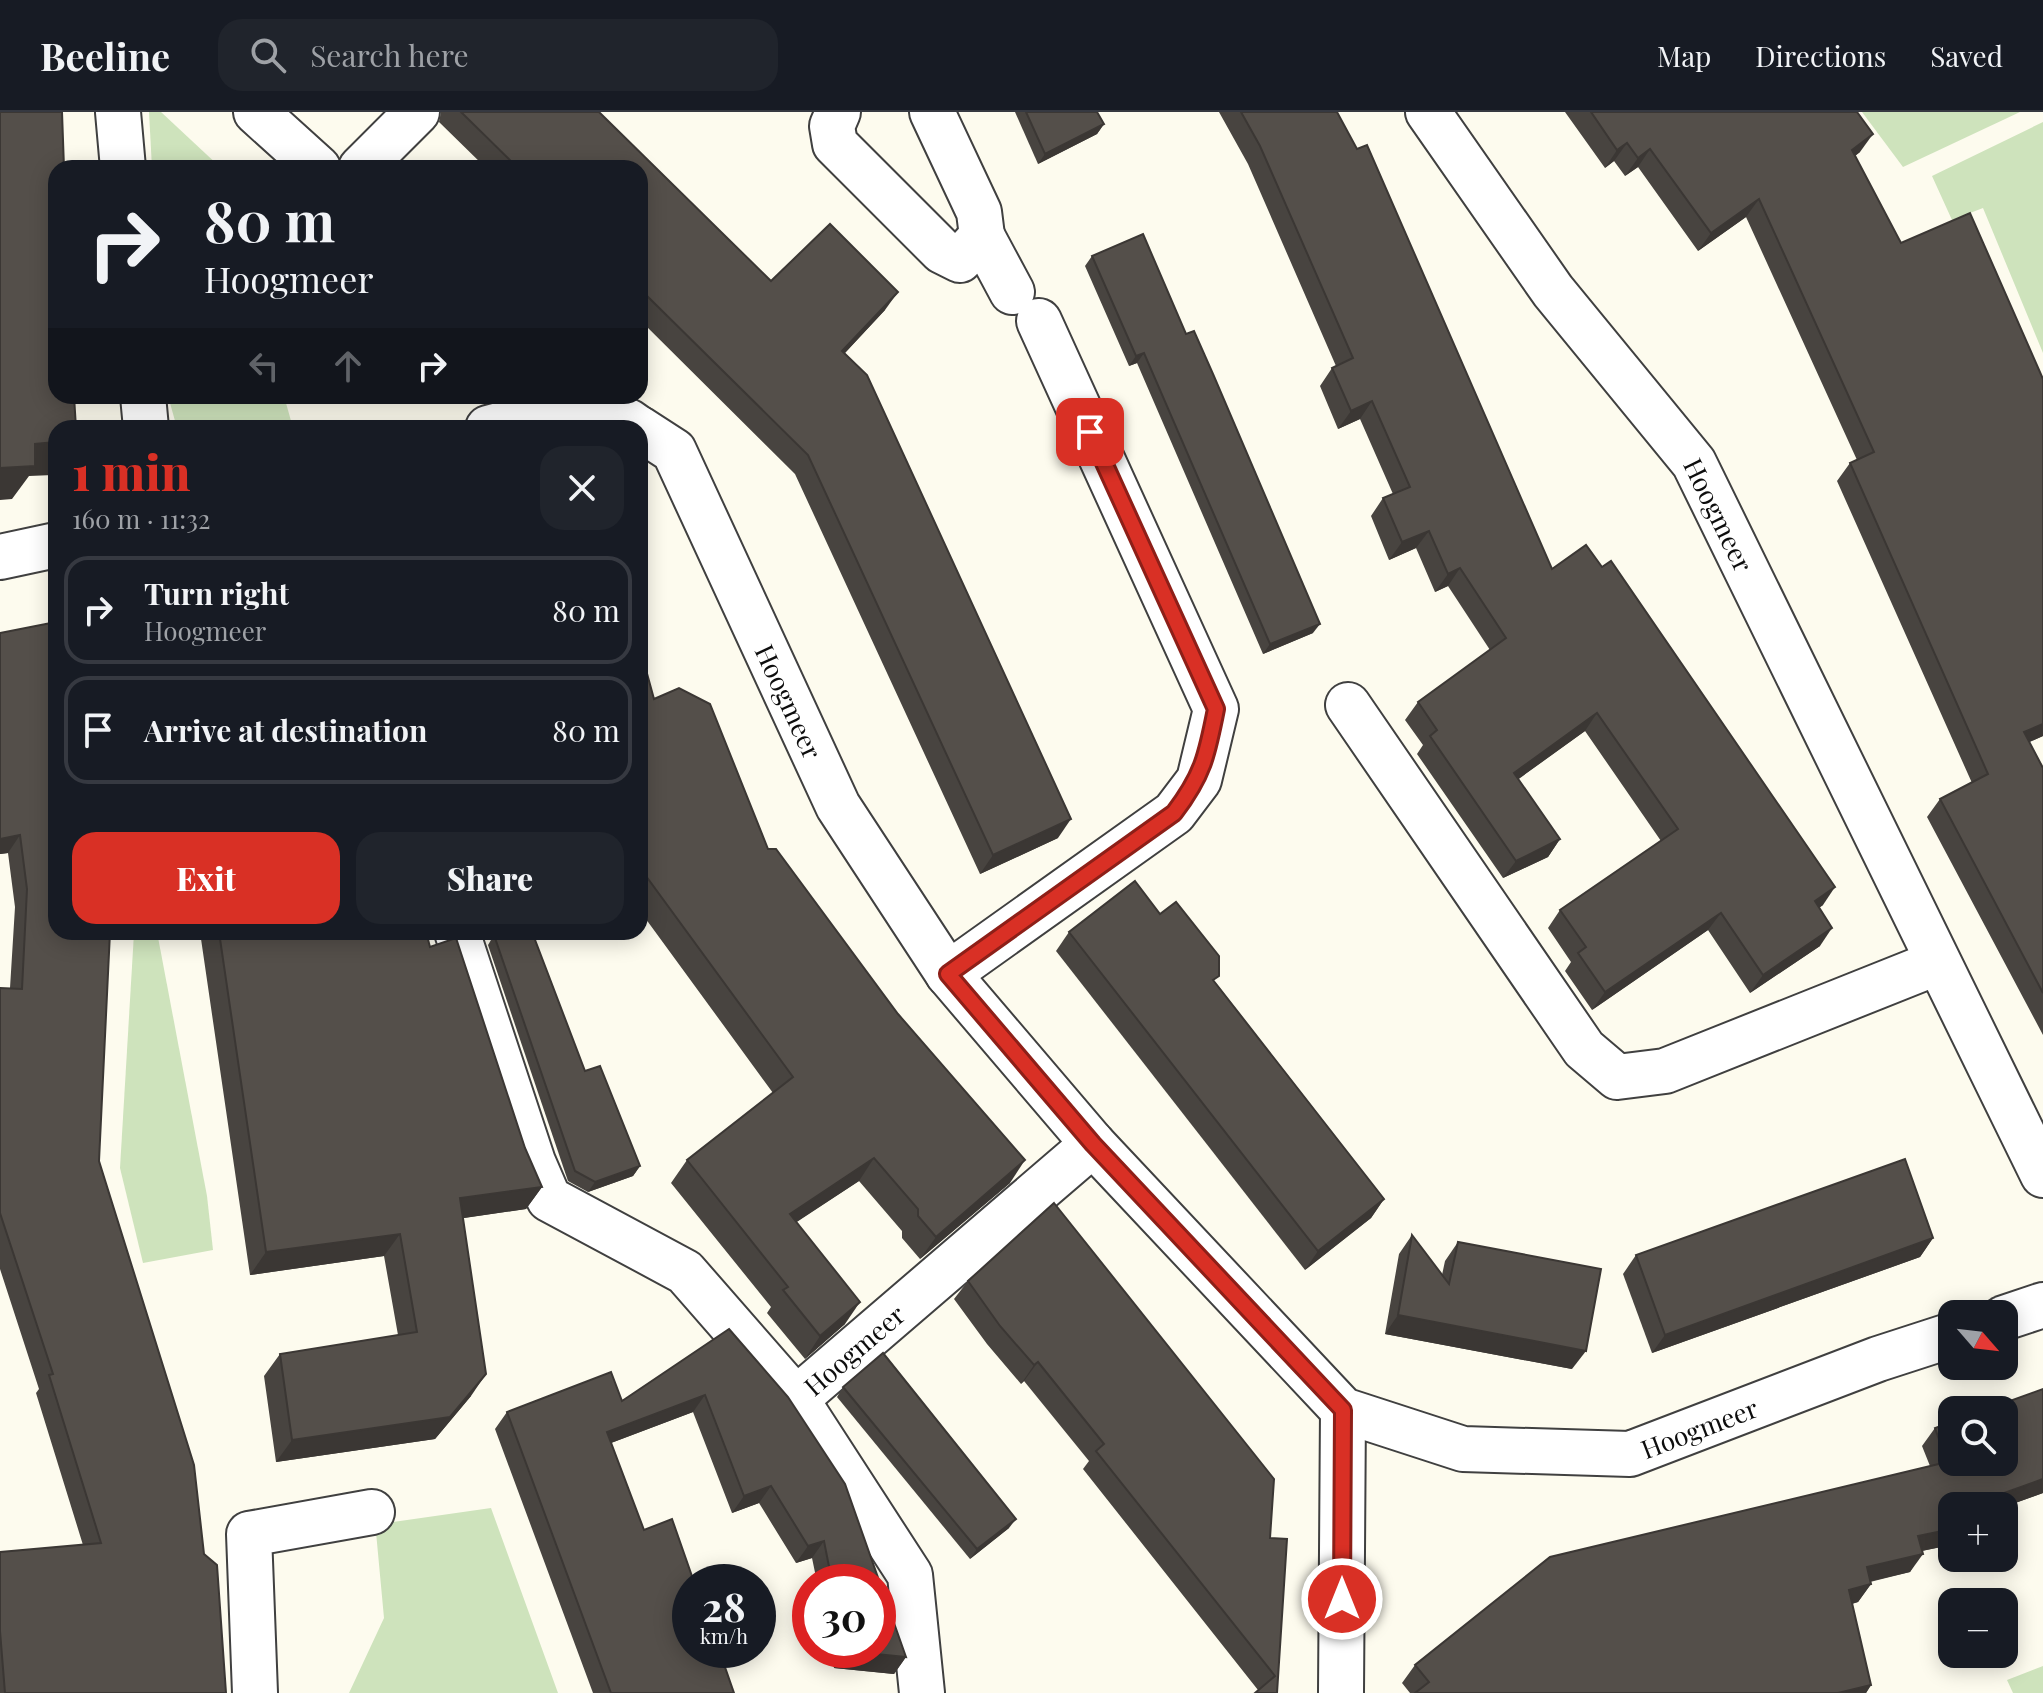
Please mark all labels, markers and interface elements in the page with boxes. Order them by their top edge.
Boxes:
search box [218,19,778,91]
text: Beeline [40,30,170,81]
icon: search [246,33,290,77]
text: Search here [310,35,469,75]
text: Map [1657,37,1711,74]
text: Directions [1755,37,1886,74]
text: Saved [1930,37,2003,74]
text: 80 m [204,182,335,257]
icon: right [72,192,176,296]
text: Hoogmeer [204,254,374,302]
icon: left [242,344,286,388]
icon: ahead [326,344,370,388]
icon: right [410,344,454,388]
pin [1056,398,1124,466]
icon: arrive [1068,410,1112,454]
text: 1 min [72,439,190,503]
button: close [540,446,624,530]
street label: Hoogmeer [1677,452,1762,577]
text: 160 m · 11:32 [72,501,210,536]
text: Turn right [144,573,289,613]
icon: right [76,588,120,632]
text: 80 m [552,590,620,630]
text: Hoogmeer [144,613,266,648]
street label: Hoogmeer [748,638,831,764]
icon: arrive [76,708,120,752]
text: Arrive at destination [144,710,427,750]
text: 80 m [552,710,620,750]
button: Exit [72,832,340,924]
button: Share [356,832,624,924]
street label: Hoogmeer [796,1296,912,1403]
north arrow [1938,1300,2018,1380]
map controls [1938,1300,2018,1668]
street label: Hoogmeer [1636,1389,1763,1466]
button: search [1938,1396,2018,1476]
button: + [1938,1492,2018,1572]
position arrow [1300,1557,1384,1641]
speed limit sign: 30 [792,1564,896,1668]
text: 28 [702,1579,746,1632]
button: − [1938,1588,2018,1668]
text: km/h [700,1622,748,1649]

